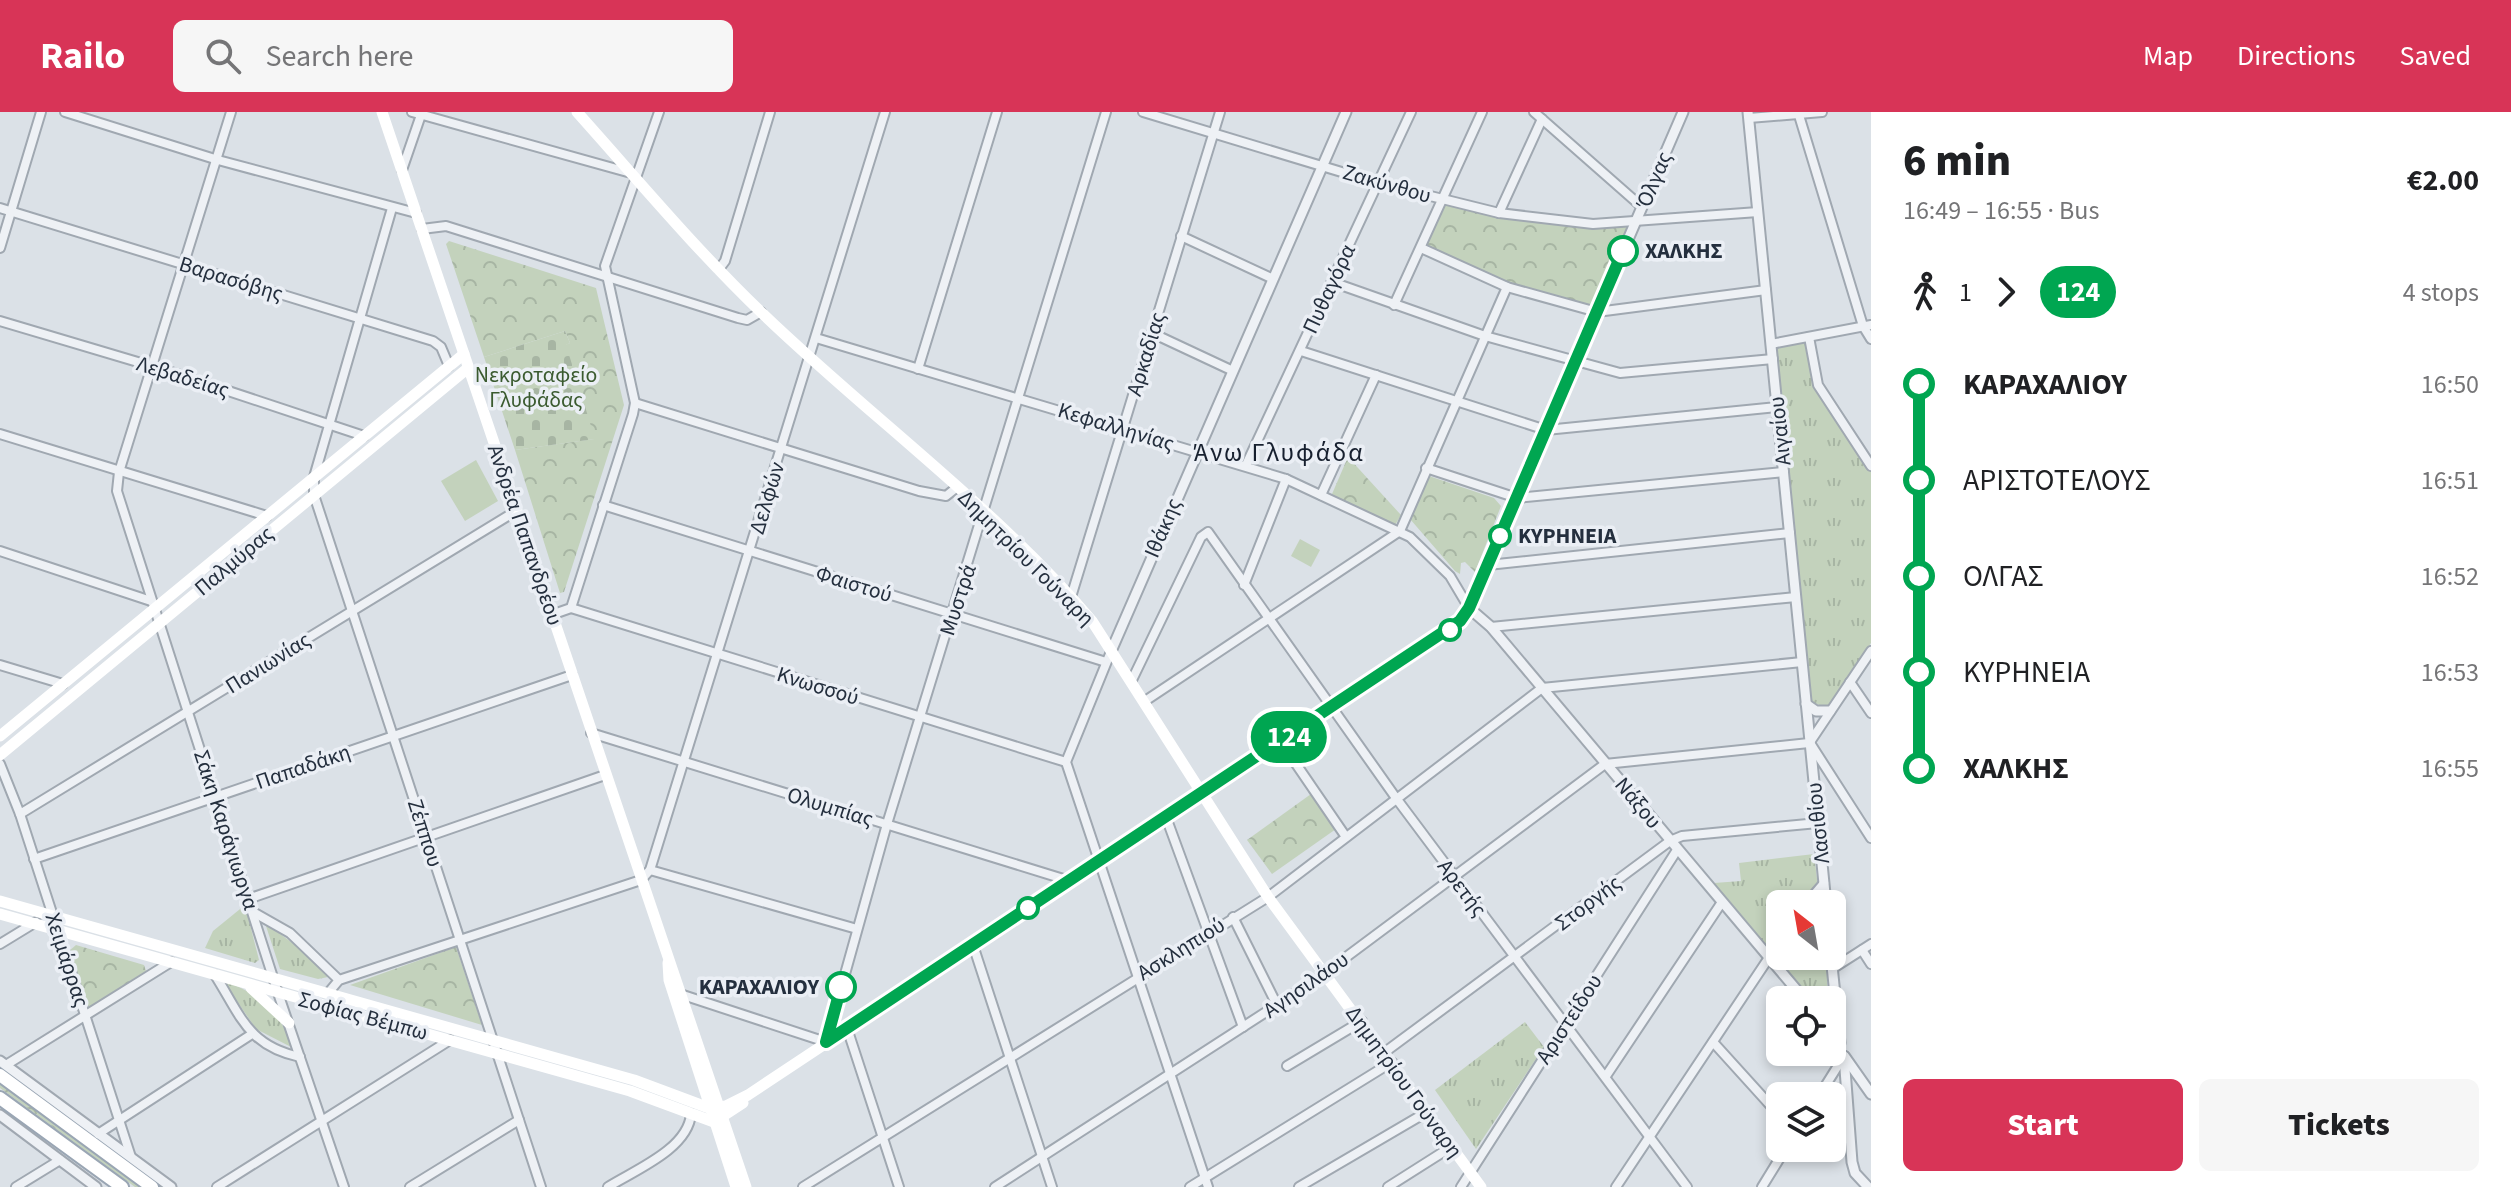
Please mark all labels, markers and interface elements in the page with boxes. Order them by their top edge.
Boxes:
search box [173,20,733,92]
text: Railo [40,29,125,83]
icon: search [201,34,245,78]
text: Search here [265,35,413,78]
text: Map [2143,36,2193,76]
text: Directions [2237,36,2356,76]
text: Saved [2400,36,2471,76]
text: 6 min [1903,130,2011,193]
street label: Όλγας [1627,147,1680,214]
street label: Ζακύνθου [1339,156,1435,212]
text: €2.00 [2407,159,2479,202]
text: 16:49 – 16:55 · Bus [1903,192,2099,229]
place label: ΧΑΛΚΗΣ [1645,235,1723,267]
marker: ΧΑΛΚΗΣ [1608,236,1638,266]
street label: Πυθαγόρα [1294,238,1364,339]
street label: Βαρασόβης [175,248,287,310]
icon: walk [1903,270,1947,314]
icon: forward [1984,270,2028,314]
text: 124 [2056,272,2100,312]
text: 1 [1959,274,1972,311]
text: 4 stops [2403,274,2479,311]
street label: Αρκαδίας [1118,308,1174,400]
street label: Λεβαδείας [133,348,233,406]
park label: Νεκροταφείο Γλυφάδας [475,359,597,416]
text: ΚΑΡΑΧΑΛΙΟΥ [1963,363,2127,406]
text: 16:50 [2421,366,2479,403]
street label: Κεφαλληνίας [1054,394,1178,460]
street label: Αιγαίου [1760,395,1800,467]
district label: Άνω Γλυφάδα [1193,434,1365,471]
street label: Ανδρέα Παπανδρέου [479,440,571,630]
street label: Δελφών [741,458,793,538]
text: ΑΡΙΣΤΟΤΕΛΟΥΣ [1963,459,2151,502]
text: 16:51 [2421,462,2479,499]
street label: Δημητρίου Γούναρη [950,482,1102,634]
street label: Ιθάκης [1136,493,1190,563]
street label: Παλμύρας [187,518,281,604]
place label: ΚΥΡΗΝΕΙΑ [1518,520,1617,552]
marker: ΚΥΡΗΝΕΙΑ [1489,525,1511,547]
text: ΟΛΓΑΣ [1963,555,2044,598]
street label: Φαιστού [812,557,896,611]
text: 16:52 [2421,558,2479,595]
street label: Μυστρά [931,560,985,640]
unlabelled marker [1439,619,1461,641]
street label: Πανιωνίας [219,624,317,702]
text: ΚΥΡΗΝΕΙΑ [1963,651,2090,694]
text: 16:53 [2421,654,2479,691]
street label: Κνωσσού [773,658,863,714]
line badge: 124 [1243,711,1335,763]
text: 124 [1267,717,1311,757]
street label: Παπαδάκη [251,736,355,798]
street label: Σάκη Καράγιωργα [185,746,267,915]
text: ΧΑΛΚΗΣ [1963,747,2069,790]
text: 16:55 [2421,750,2479,787]
street label: Νάξου [1607,770,1669,836]
street label: Ολυμπίας [783,779,877,835]
street label: Λασιθίου [1798,781,1838,865]
street label: Ζέππου [399,795,451,871]
street label: Αρετής [1430,852,1494,924]
street label: Στοργής [1548,867,1628,939]
north arrow [1766,890,1846,970]
map controls [1766,890,1846,1162]
unlabelled marker [1017,897,1039,919]
street label: Χειμάρρας [37,909,97,1011]
street label: Ασκληπιού [1131,909,1231,989]
street label: Αγησιλάου [1257,944,1355,1026]
street label: Αριστείδου [1528,968,1610,1070]
place label: ΚΑΡΑΧΑΛΙΟΥ [699,971,819,1003]
marker: ΚΑΡΑΧΑΛΙΟΥ [826,972,856,1002]
street label: Σοφίας Βέμπω [295,983,431,1049]
button: locate [1766,986,1846,1066]
street label: Δημητρίου Γούναρη [1338,999,1470,1165]
button: Start [1903,1079,2183,1171]
button: Tickets [2199,1079,2479,1171]
button: layers [1766,1082,1846,1162]

